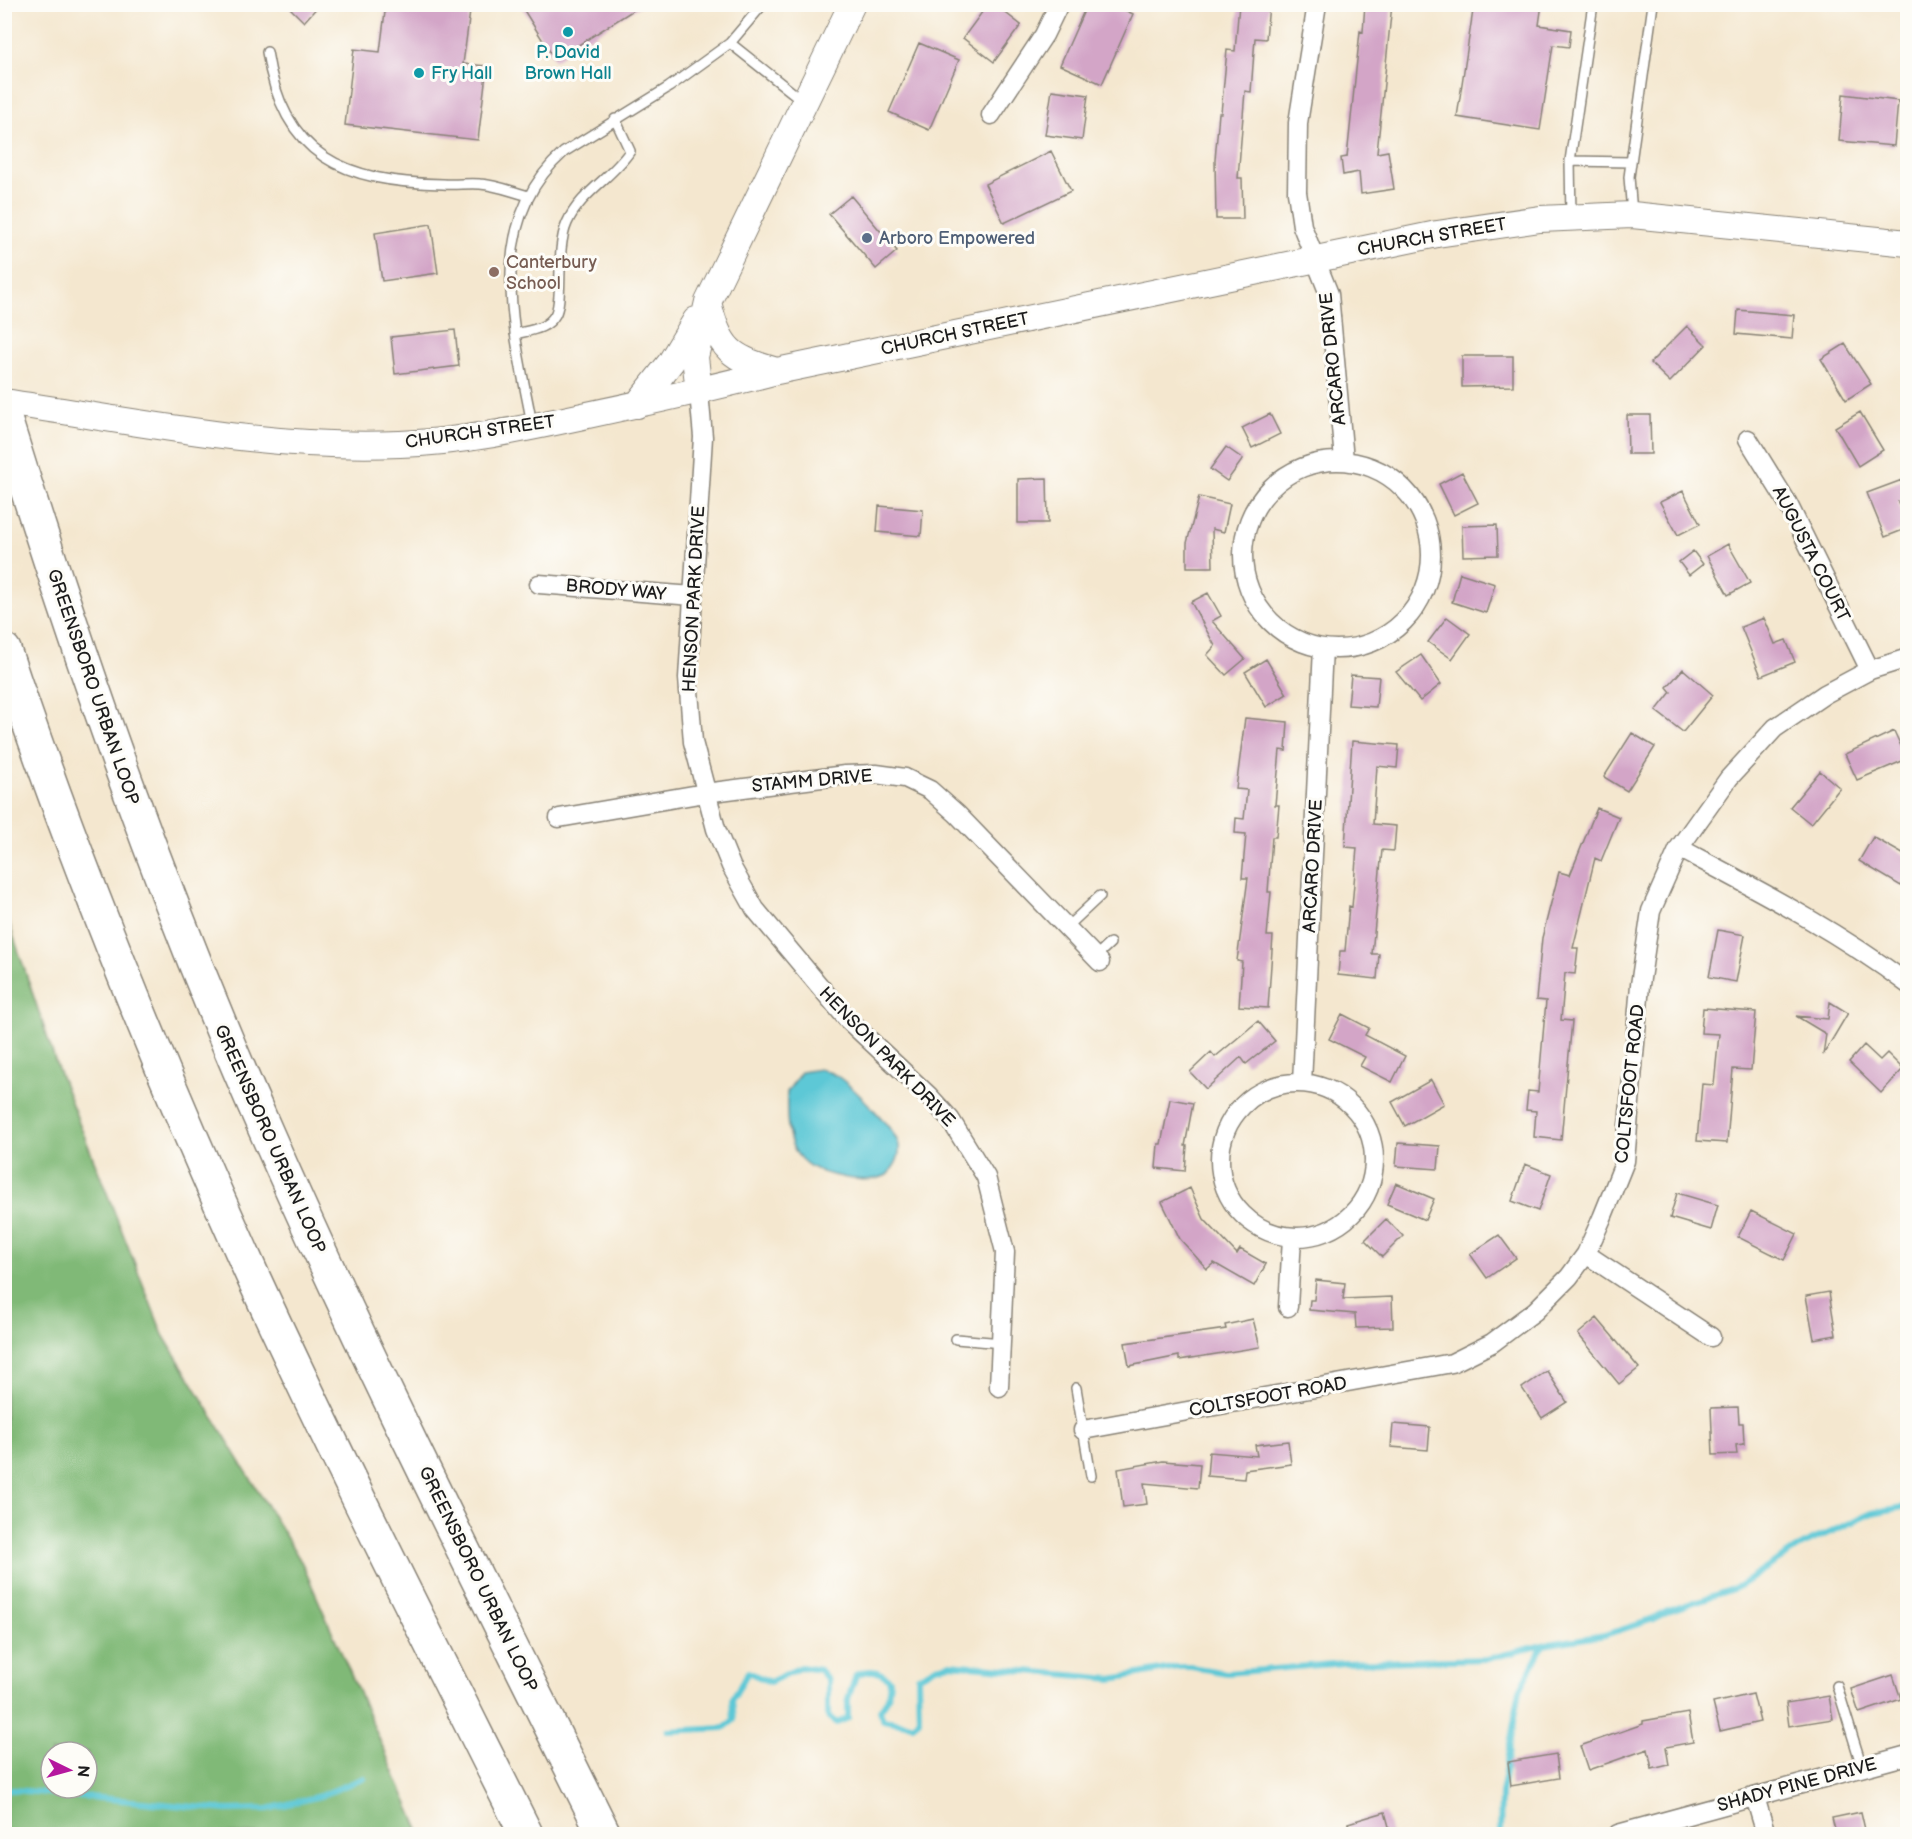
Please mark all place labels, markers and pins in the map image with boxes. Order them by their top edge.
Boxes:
marker: P. David Brown Hall [561,25,575,39]
place label: P. David Brown Hall [524,42,612,84]
place label: Fry Hall [431,63,492,84]
marker: Fry Hall [412,66,426,80]
place label: Arboro Empowered [879,228,1035,249]
marker: Arboro Empowered [860,231,874,245]
place label: Canterbury School [506,252,598,294]
marker: Canterbury School [487,265,501,279]

